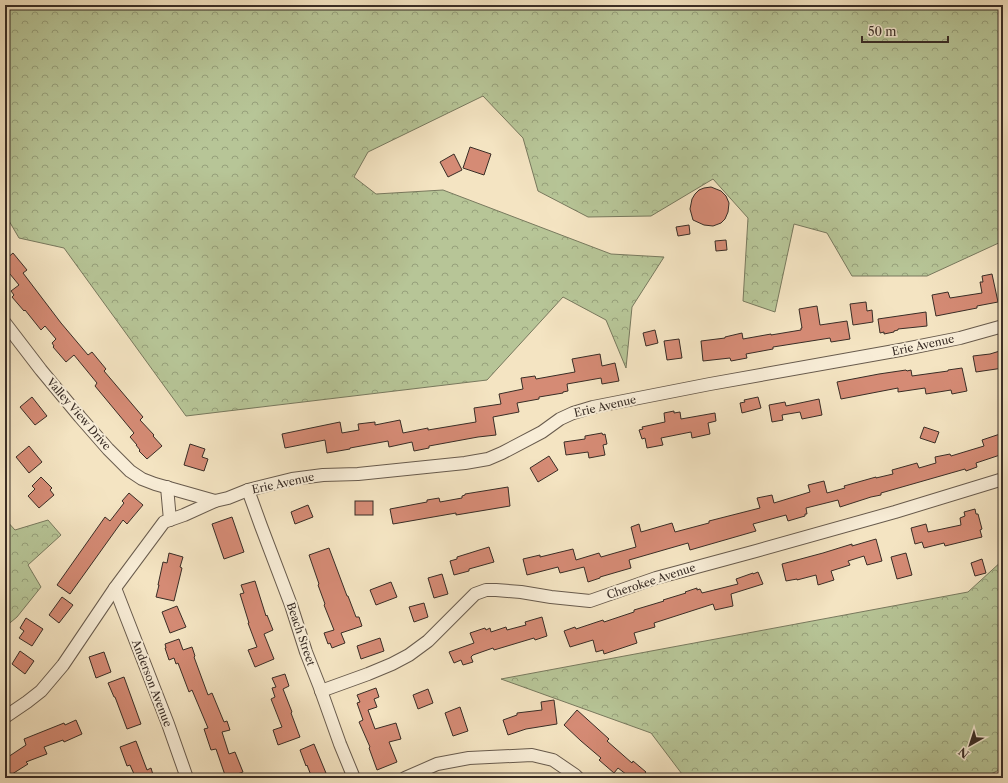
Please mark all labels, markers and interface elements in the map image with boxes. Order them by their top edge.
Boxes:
scale bar [862,18,948,44]
text: 50 m [868,24,897,39]
street label: Erie Avenue [891,332,955,358]
street label: Valley View Drive [43,374,114,453]
street label: Erie Avenue [573,392,637,420]
street label: Erie Avenue [251,470,315,496]
street label: Cherokee Avenue [605,560,697,602]
street label: Beach Street [284,600,318,668]
street label: Anderson Avenue [129,636,175,729]
north arrow [950,725,990,765]
text: N [955,744,972,761]

